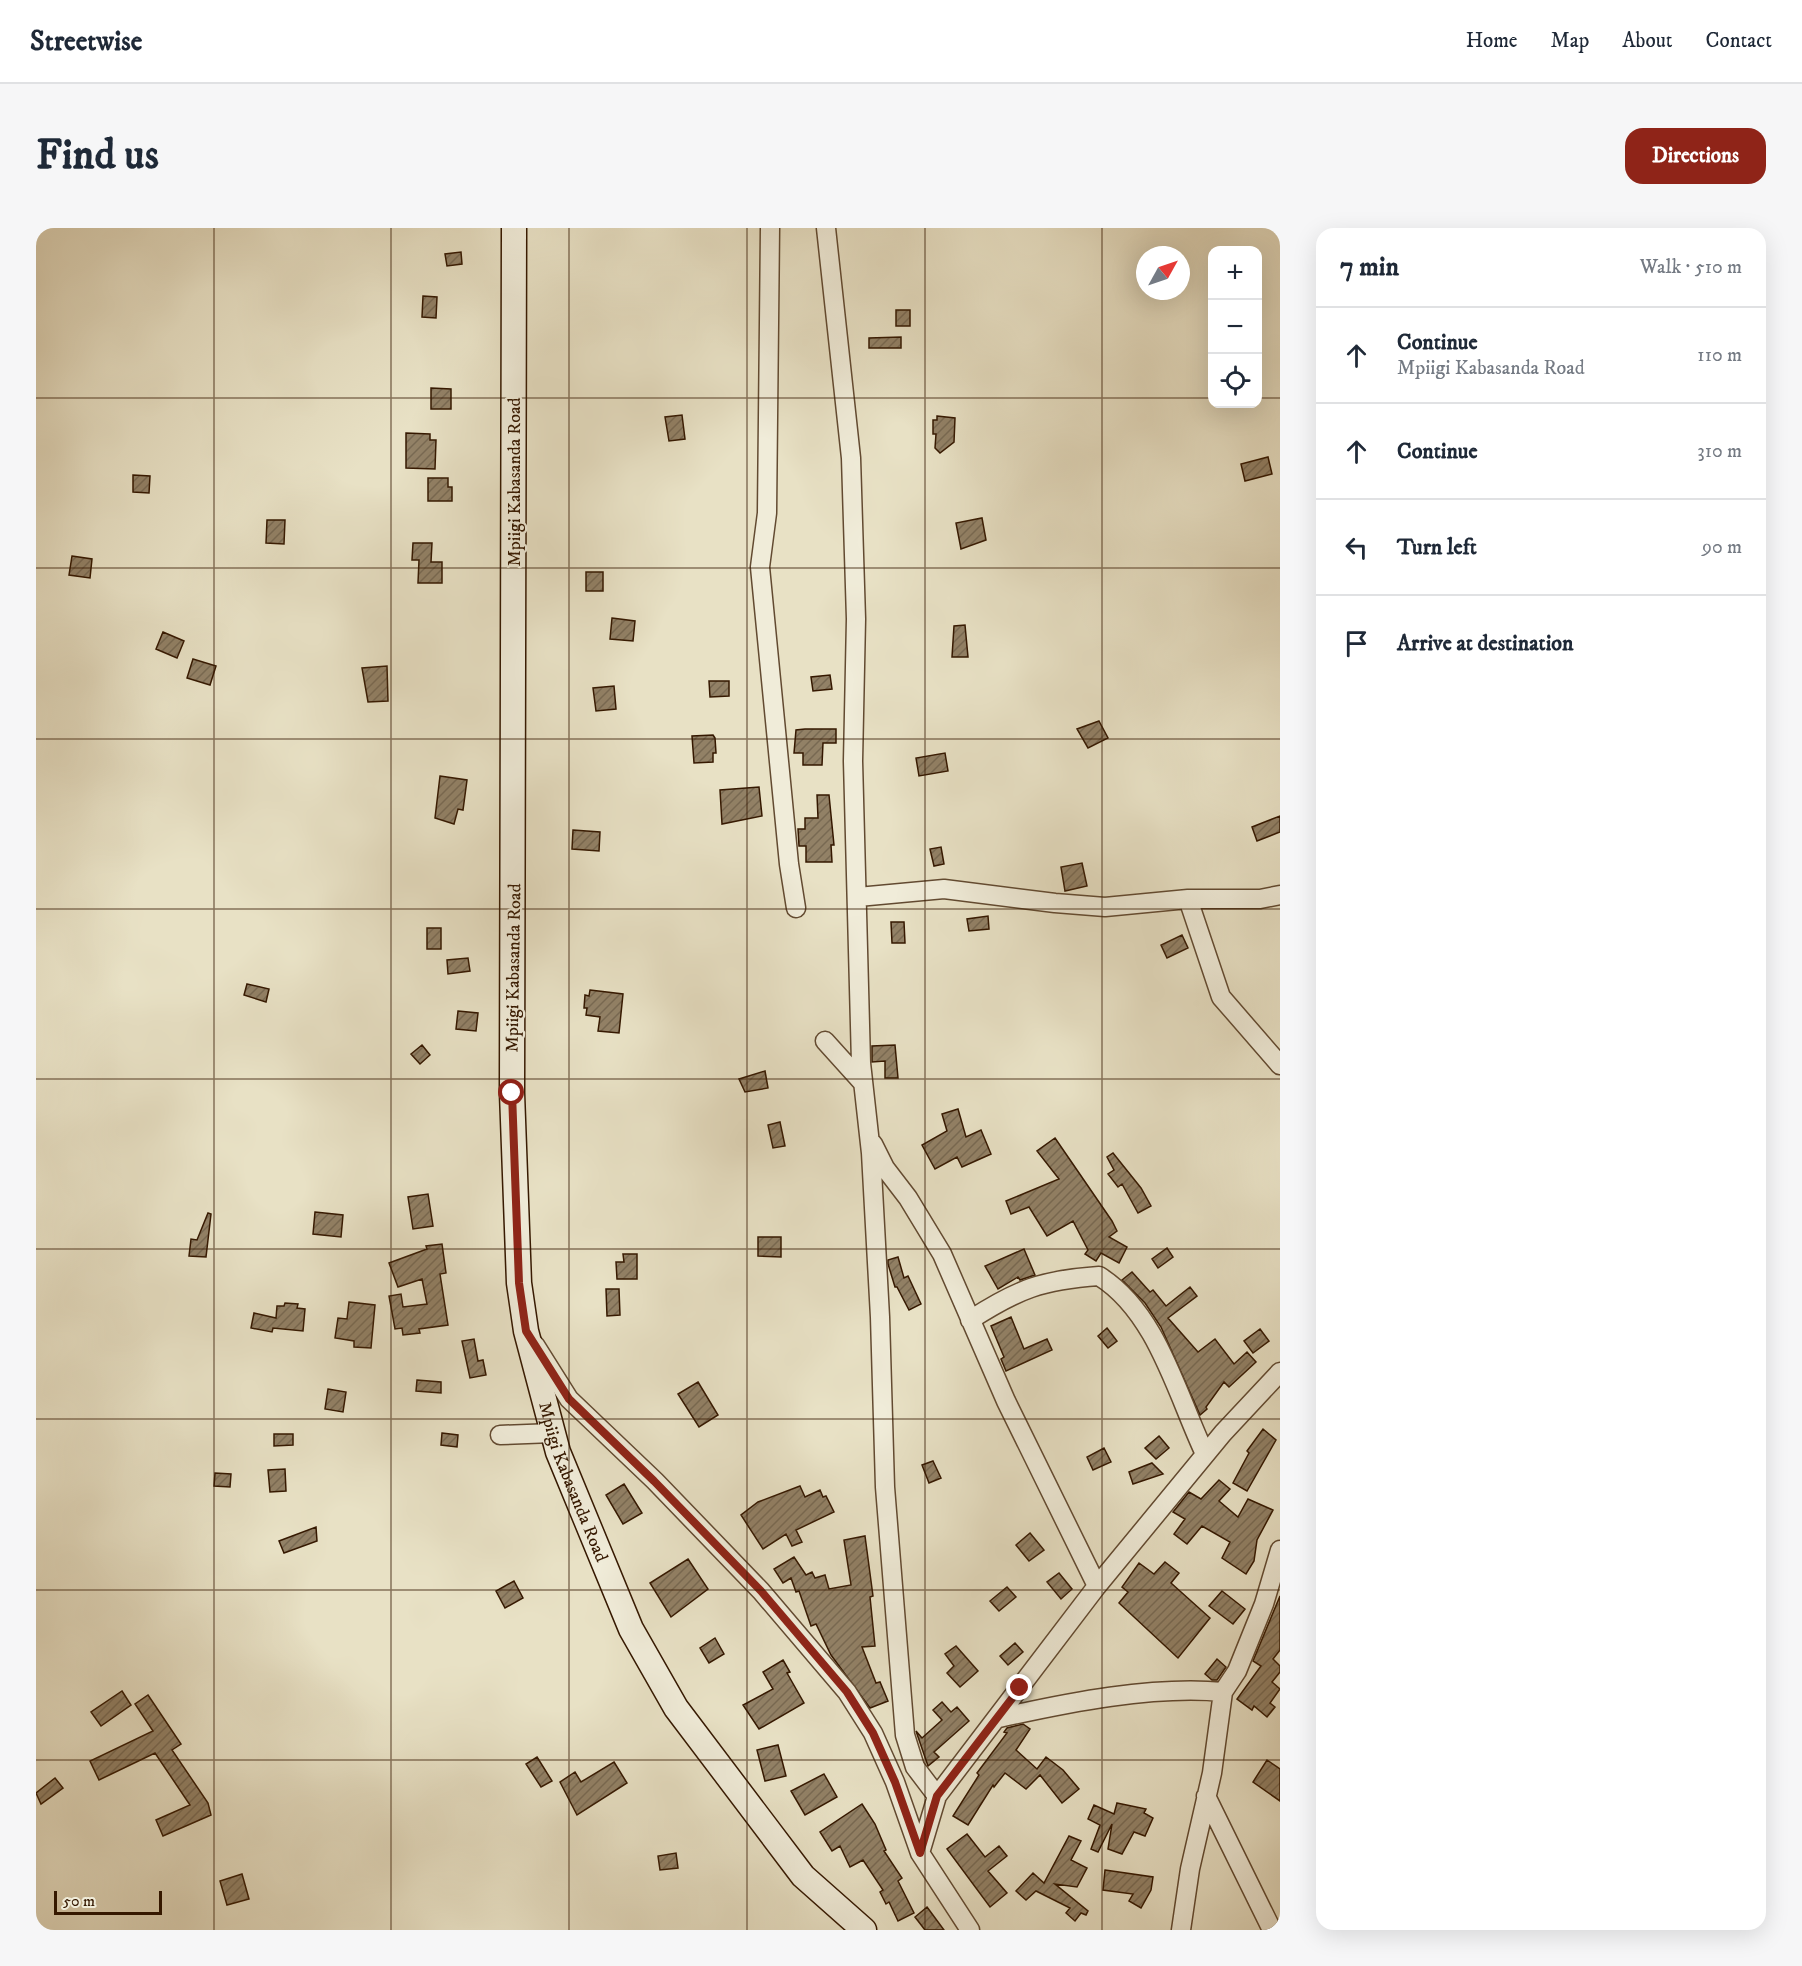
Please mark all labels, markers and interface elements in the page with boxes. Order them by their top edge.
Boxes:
text: Streetwise [30,24,142,59]
text: Home [1466,28,1518,54]
text: Map [1551,28,1589,54]
text: About [1622,28,1673,54]
text: Contact [1706,28,1772,54]
button: Directions [1625,128,1766,184]
text: Find us [36,130,159,182]
north arrow [1136,246,1190,300]
map controls [1208,246,1262,408]
button: + [1208,246,1262,300]
text: 7 min [1340,251,1399,284]
text: Walk · 510 m [1640,255,1742,280]
button: − [1208,300,1262,354]
text: Continue [1397,329,1478,356]
icon: ahead [1340,339,1373,372]
text: 110 m [1697,343,1742,368]
button: locate [1208,354,1262,408]
text: Mpiigi Kabasanda Road [1397,356,1585,381]
street label: Mpiigi Kabasanda Road [504,397,526,567]
icon: ahead [1340,435,1373,468]
text: Continue [1397,438,1478,465]
text: 310 m [1697,439,1742,464]
icon: left [1340,531,1373,564]
text: Turn left [1397,534,1477,561]
text: 90 m [1702,535,1742,560]
icon: arrive [1340,627,1373,660]
text: Arrive at destination [1397,630,1574,657]
street label: Mpiigi Kabasanda Road [502,883,526,1053]
route start [498,1079,524,1105]
street label: Mpiigi Kabasanda Road [533,1400,612,1565]
route end [1006,1674,1032,1700]
scale bar [54,1888,162,1916]
text: 50 m [63,1891,95,1911]

